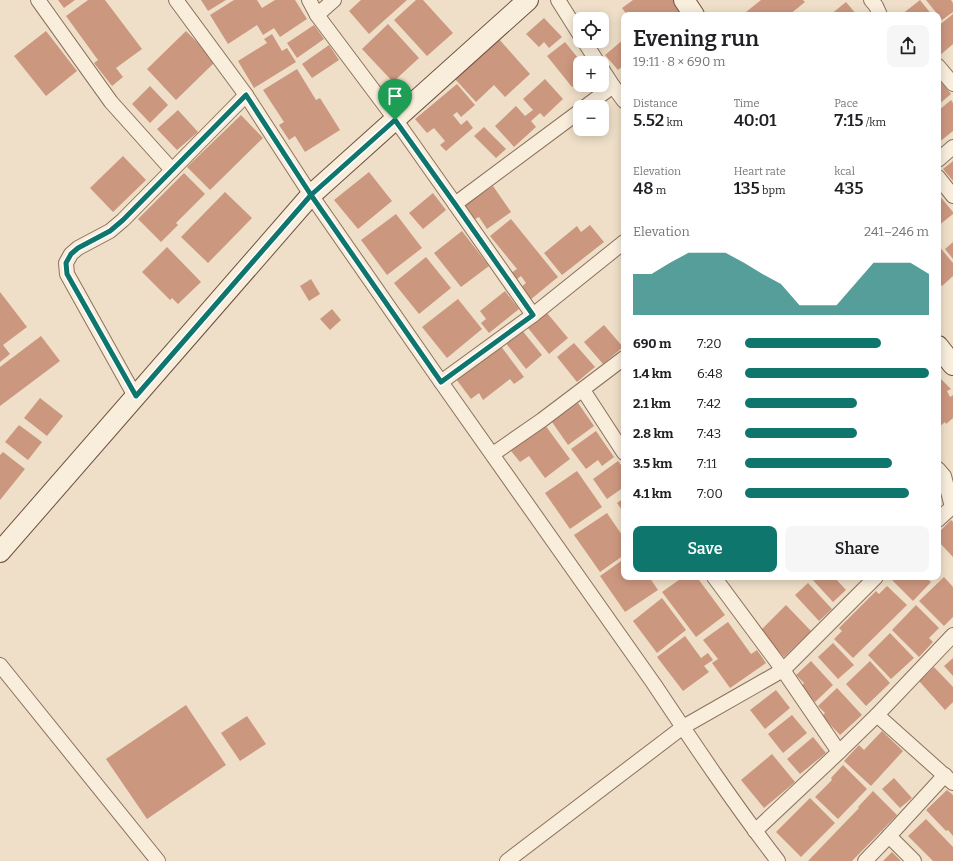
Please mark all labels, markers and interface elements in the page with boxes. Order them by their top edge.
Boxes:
map controls [573,12,609,136]
button: locate [573,12,609,48]
text: Evening run [633,25,759,52]
button: share [887,25,929,67]
text: 19:11 · 8 × 690 m [633,54,725,69]
button: + [573,56,609,92]
pin [378,79,412,120]
icon: arrive [384,85,406,107]
text: Distance [633,97,678,110]
text: Time [734,97,760,110]
text: Pace [834,97,858,110]
button: − [573,100,609,136]
text: 5.52 [633,110,664,131]
text: 40:01 [734,110,776,131]
text: 7:15 [834,110,864,131]
text: km [664,116,683,129]
text: /km [864,116,886,129]
text: Elevation [633,165,681,178]
text: Heart rate [734,165,786,178]
text: kcal [834,165,855,178]
text: 48 [633,178,653,199]
text: 135 [734,178,760,199]
text: 435 [834,178,864,199]
text: m [653,184,666,197]
text: bpm [760,184,785,197]
text: Elevation [633,224,690,239]
text: 241–246 m [864,224,929,239]
text: 690 m [633,336,671,351]
text: 7:20 [697,336,722,351]
text: 1.4 km [633,366,672,381]
text: 6:48 [697,366,723,381]
text: 2.1 km [633,396,671,411]
text: 7:42 [697,396,721,411]
text: 2.8 km [633,426,673,441]
text: 7:43 [697,426,721,441]
text: 3.5 km [633,456,672,471]
text: 7:11 [697,456,717,471]
text: 4.1 km [633,486,672,501]
text: 7:00 [697,486,723,501]
button: Save [633,526,777,572]
button: Share [785,526,929,572]

